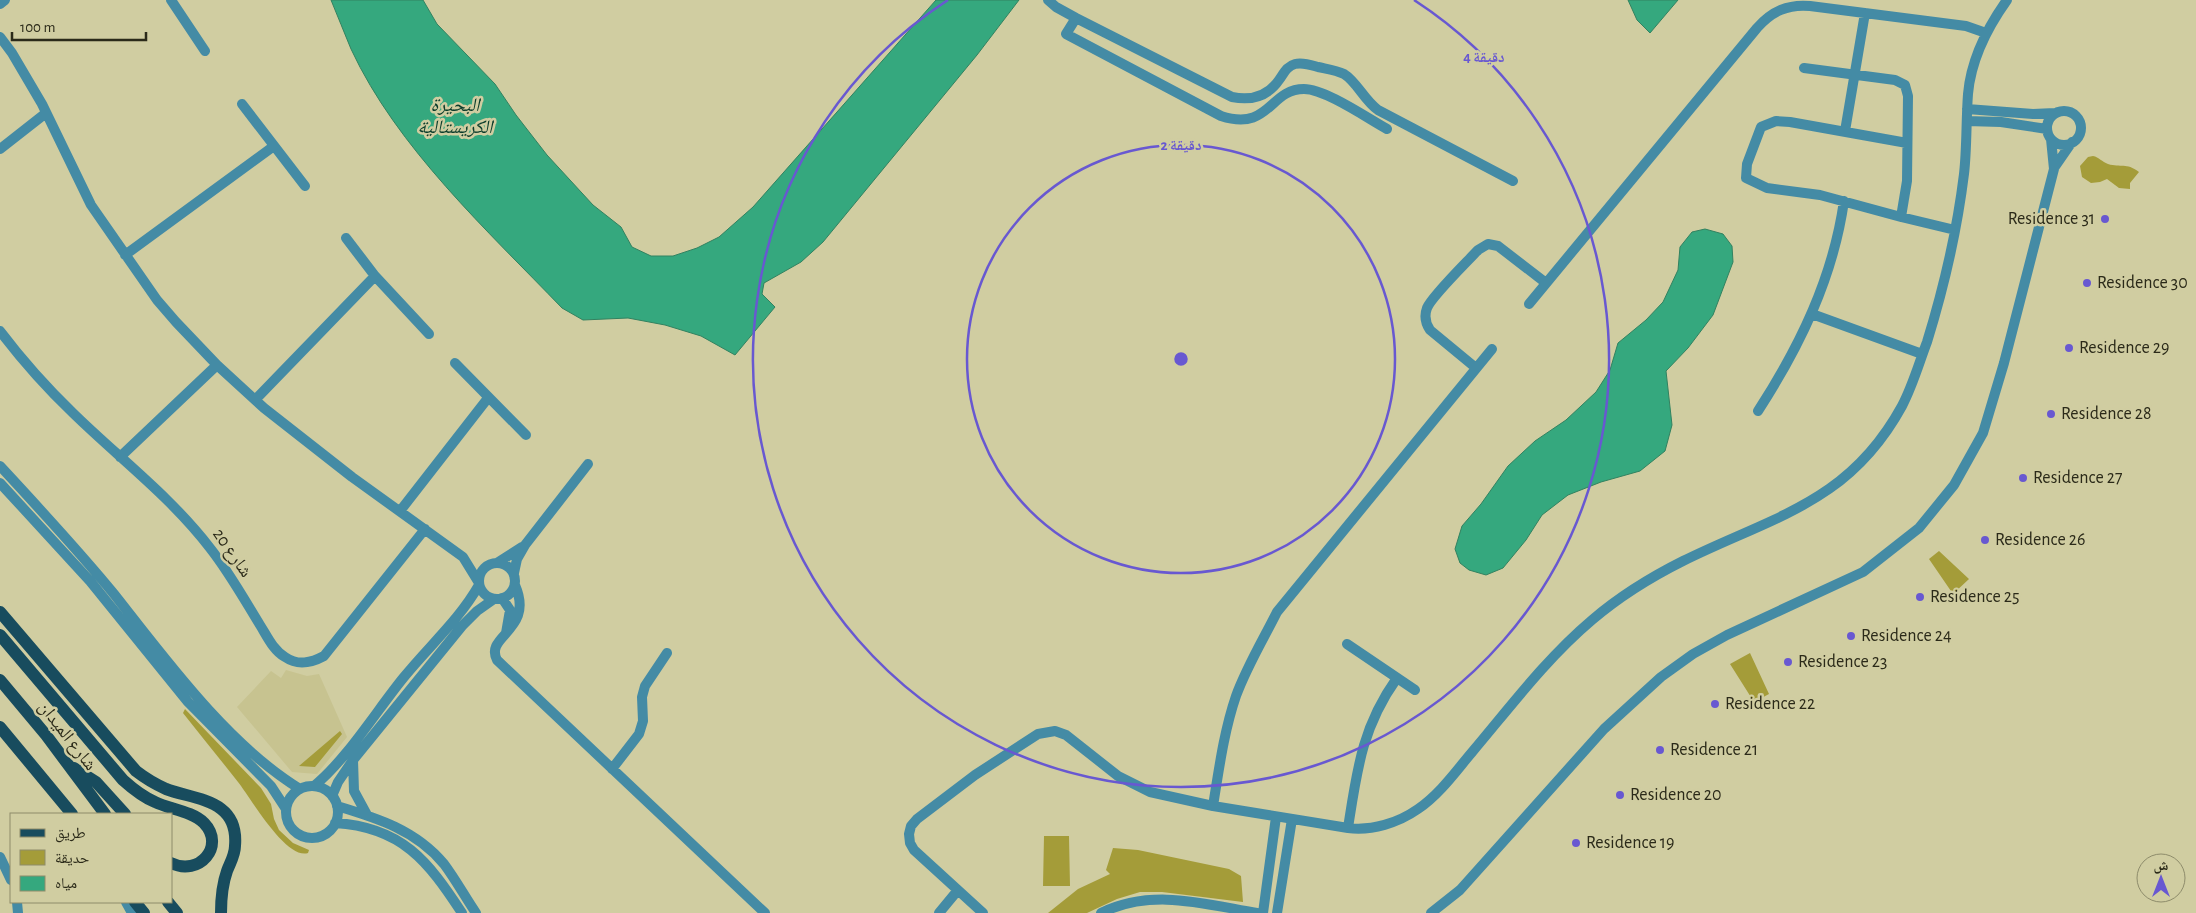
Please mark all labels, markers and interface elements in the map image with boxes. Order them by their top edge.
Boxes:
scale bar [12,10,146,42]
text: 100 m [20,20,55,35]
text: 4 دقيقة [1463,50,1505,65]
water label: البحيرة الكريستالية [417,96,494,137]
text: 2 دقيقة [1161,138,1201,153]
place label: Residence 31 [2008,210,2095,228]
marker: Residence 31 [2099,213,2111,225]
place label: Residence 30 [2097,274,2188,292]
marker: Residence 30 [2081,277,2093,289]
place label: Residence 29 [2079,339,2169,357]
marker: Residence 29 [2063,342,2075,354]
centre of rings [1172,350,1190,368]
place label: Residence 28 [2061,405,2152,423]
marker: Residence 28 [2045,408,2057,420]
place label: Residence 27 [2033,469,2122,487]
marker: Residence 27 [2017,472,2029,484]
street label: شارع 20 [208,525,255,581]
place label: Residence 26 [1995,531,2085,549]
marker: Residence 26 [1979,534,1991,546]
place label: Residence 25 [1930,588,2019,606]
marker: Residence 25 [1914,591,1926,603]
place label: Residence 24 [1861,627,1952,645]
marker: Residence 24 [1845,630,1857,642]
place label: Residence 23 [1798,653,1887,671]
marker: Residence 23 [1782,656,1794,668]
place label: Residence 22 [1725,695,1815,713]
street label: شارع الميدان [34,698,100,775]
marker: Residence 22 [1709,698,1721,710]
place label: Residence 21 [1670,741,1758,759]
marker: Residence 21 [1654,744,1666,756]
place label: Residence 20 [1630,786,1721,804]
marker: Residence 20 [1614,789,1626,801]
legend [10,813,172,903]
text: طريق [55,826,86,843]
place label: Residence 19 [1586,834,1674,852]
marker: Residence 19 [1570,837,1582,849]
text: حديقة [55,851,90,866]
north arrow [2136,853,2186,903]
text: ش [2154,859,2169,874]
text: مياه [55,876,77,891]

